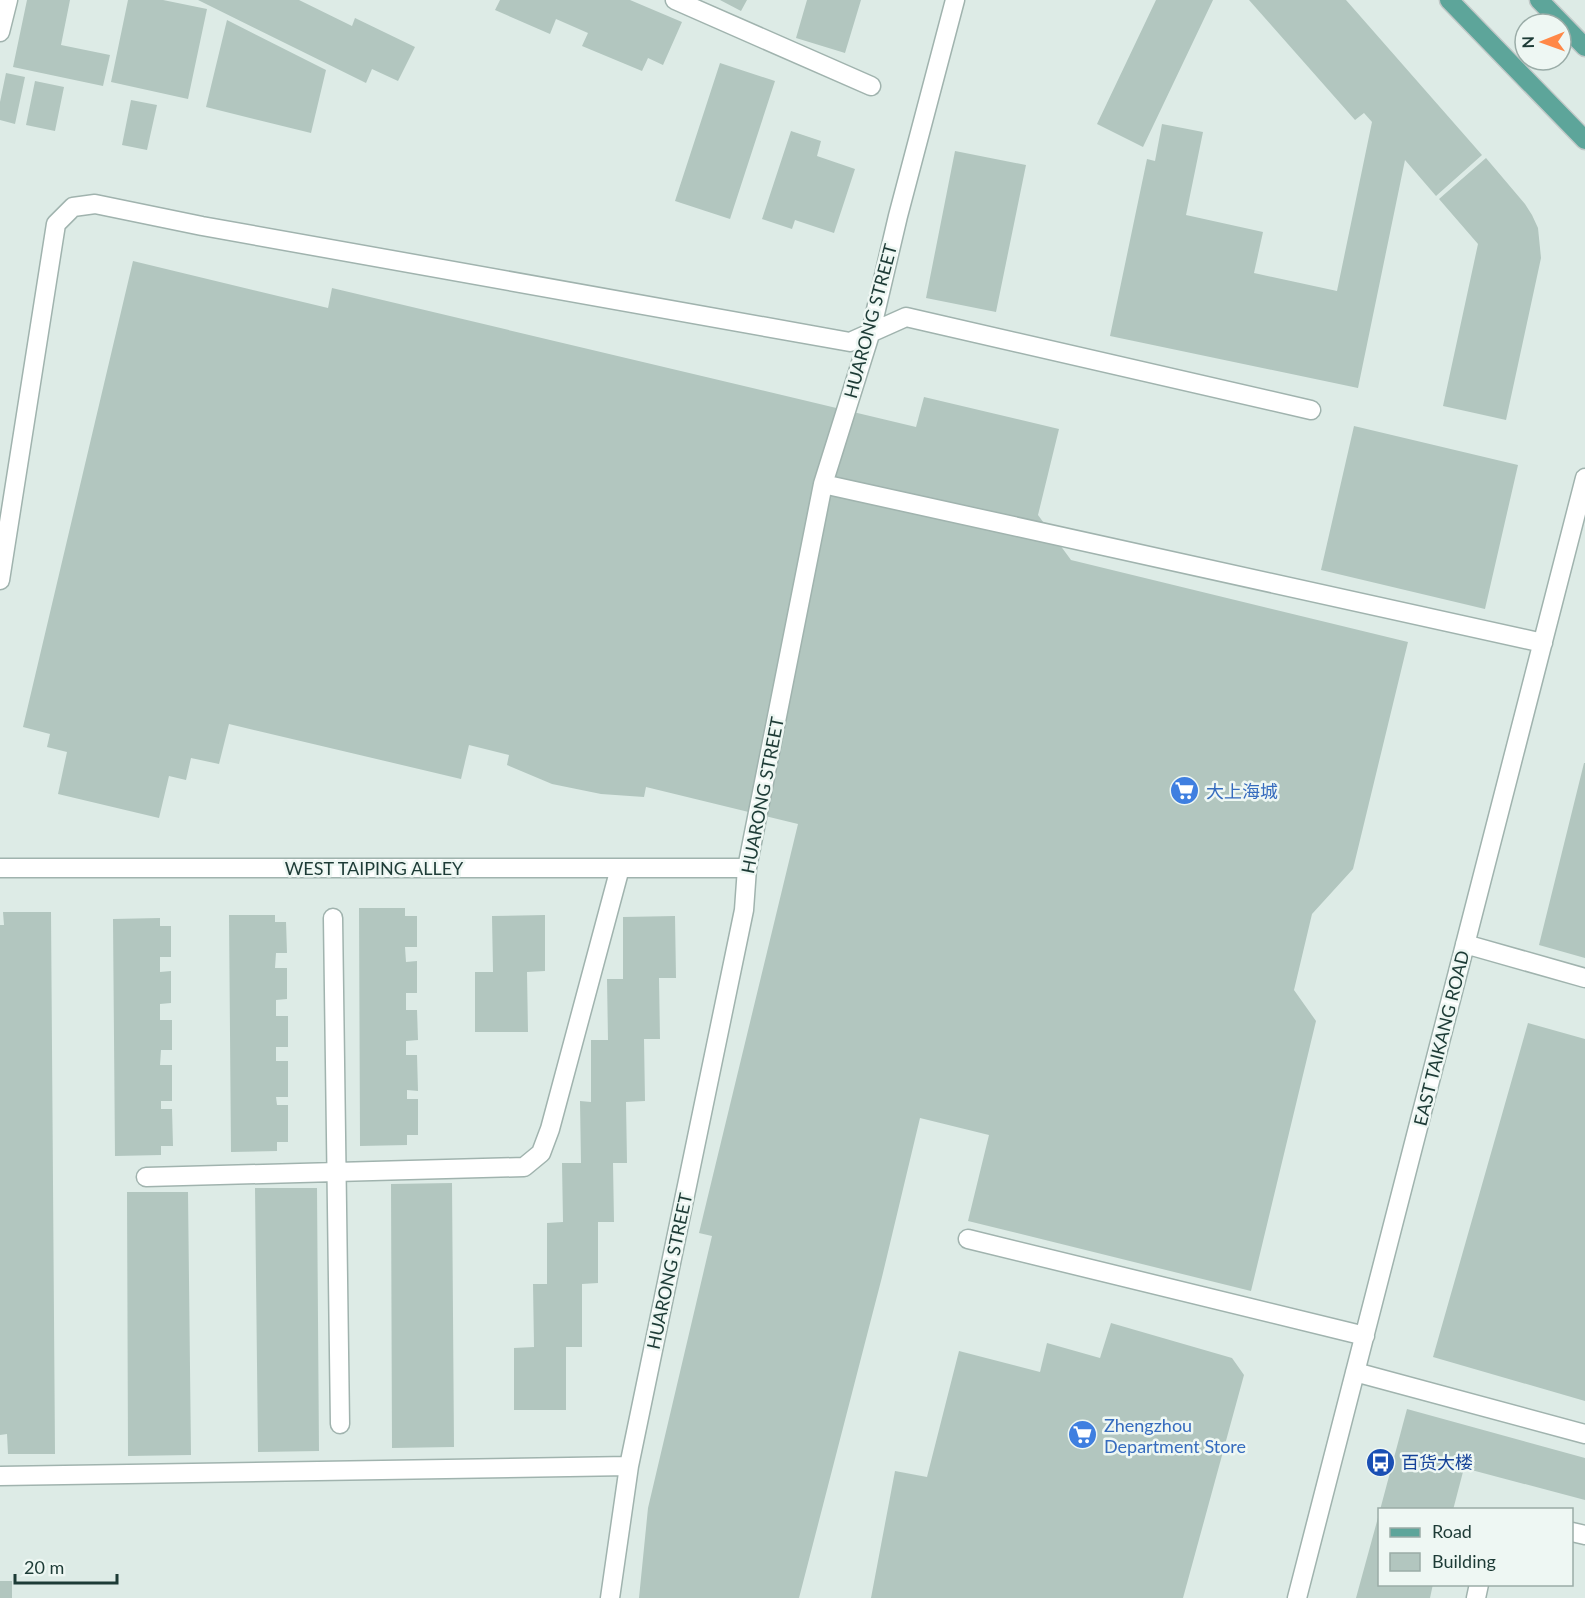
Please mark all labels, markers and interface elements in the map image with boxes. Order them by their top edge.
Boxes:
north arrow [1513,12,1573,72]
text: N [1518,36,1537,49]
street label: HUARONG STREET [839,241,901,401]
street label: HUARONG STREET [736,714,788,875]
supermarket icon: 大上海城 [1169,775,1201,807]
place label: 大上海城 [1206,780,1278,802]
street label: WEST TAIPING ALLEY [285,857,464,879]
street label: EAST TAIKANG ROAD [1409,948,1473,1128]
street label: HUARONG STREET [642,1191,696,1351]
place label: Zhengzhou Department Store [1104,1414,1246,1457]
supermarket icon: Zhengzhou Department Store [1067,1419,1099,1451]
bus stop icon: 百货大楼 [1364,1446,1396,1478]
place label: 百货大楼 [1401,1451,1473,1473]
legend [1378,1508,1573,1586]
text: Road [1432,1520,1472,1542]
scale bar [15,1547,117,1585]
text: Building [1432,1550,1496,1572]
text: 20 m [24,1556,64,1578]

